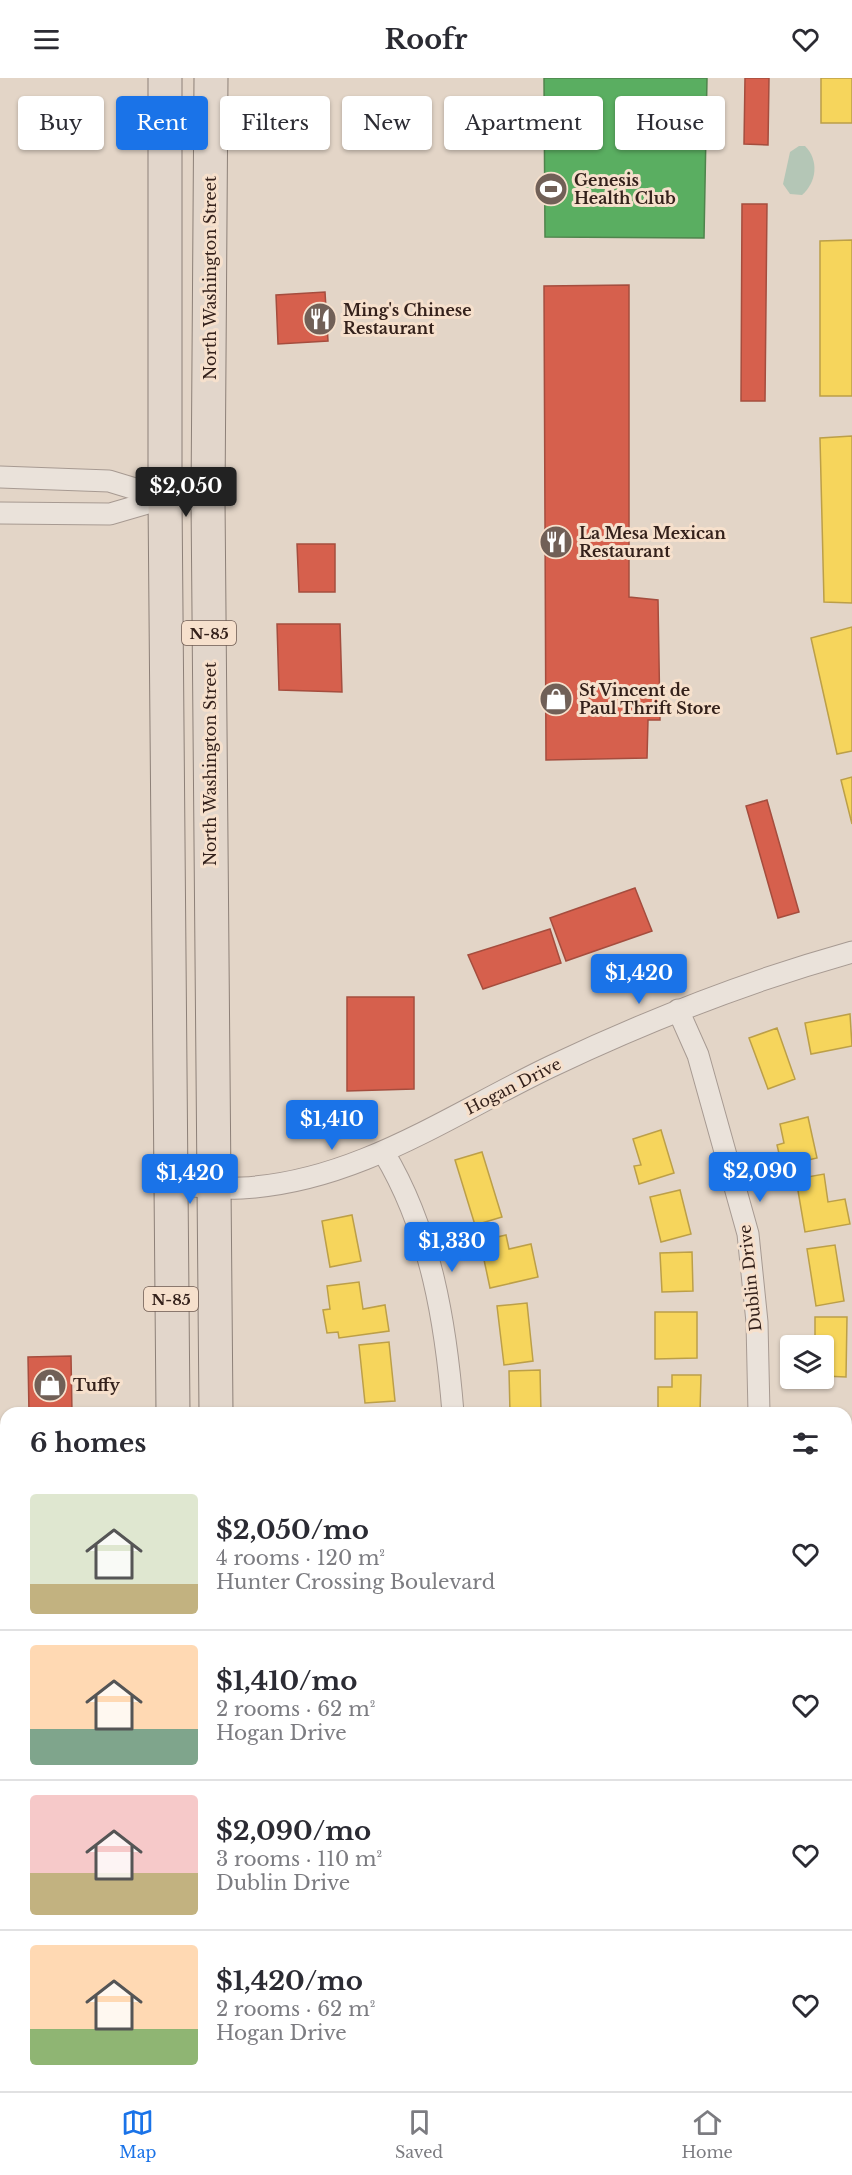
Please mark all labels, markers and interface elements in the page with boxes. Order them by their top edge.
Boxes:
icon: menu [30,23,63,56]
text: Roofr [385,23,467,56]
icon: heart [789,23,822,56]
chip: Buy [18,96,104,150]
chip: Rent [116,96,208,150]
chip: Filters [220,96,330,150]
chip: New [342,96,432,150]
chip: Apartment [444,96,603,150]
chip: House [615,96,725,150]
place label: Genesis Health Club [574,170,676,208]
sports icon: Genesis Health Club [533,171,569,207]
street label: North Washington Street [200,176,220,380]
place label: Ming's Chinese Restaurant [343,300,472,338]
restaurant icon: Ming's Chinese Restaurant [302,301,338,337]
pin: $2,050 [137,467,235,518]
text: $2,050 [150,474,222,498]
place label: La Mesa Mexican Restaurant [579,523,726,561]
restaurant icon: La Mesa Mexican Restaurant [538,524,574,560]
road number: N-85 [182,621,236,645]
street label: North Washington Street [200,662,220,866]
place label: St Vincent de Paul Thrift Store [579,680,721,718]
shop icon: St Vincent de Paul Thrift Store [538,681,574,717]
pin: $1,420 [590,954,688,1005]
text: $1,420 [605,961,673,985]
street label: Hogan Drive [462,1053,564,1119]
pin: $1,410 [283,1100,381,1151]
text: $1,410 [300,1107,364,1131]
pin: $2,090 [711,1152,809,1203]
pin: $1,420 [141,1154,239,1205]
text: $2,090 [723,1159,797,1183]
text: $1,420 [156,1161,224,1185]
pin: $1,330 [403,1222,501,1273]
street label: Dublin Drive [734,1224,766,1332]
text: $1,330 [418,1229,486,1253]
road number: N-85 [144,1287,198,1311]
map controls [780,1335,834,1389]
button: layers [780,1335,834,1389]
shop icon: Tuffy [32,1367,68,1403]
place label: Tuffy [73,1375,120,1395]
text: 6 homes [30,1427,146,1459]
icon: filters [789,1427,822,1460]
text: $2,050/mo [216,1514,369,1546]
icon: home [78,1518,150,1590]
icon: heart [789,1538,822,1571]
text: 4 rooms · 120 m² [216,1546,385,1570]
text: Hunter Crossing Boulevard [216,1570,495,1594]
text: $1,410/mo [216,1665,357,1697]
icon: home [78,1669,150,1741]
icon: heart [789,1689,822,1722]
text: 2 rooms · 62 m² [216,1697,375,1721]
text: Hogan Drive [216,1721,347,1745]
text: $2,090/mo [216,1815,371,1847]
icon: home [78,1819,150,1891]
icon: heart [789,1839,822,1872]
text: 3 rooms · 110 m² [216,1847,382,1871]
text: Dublin Drive [216,1871,350,1895]
text: $1,420/mo [216,1965,363,1997]
icon: home [78,1969,150,2041]
icon: heart [789,1989,822,2022]
text: 2 rooms · 62 m² [216,1997,375,2021]
text: Hogan Drive [216,2021,347,2045]
tab: Map [119,2106,156,2162]
tab: Saved [395,2106,443,2162]
tab: Home [682,2106,733,2162]

